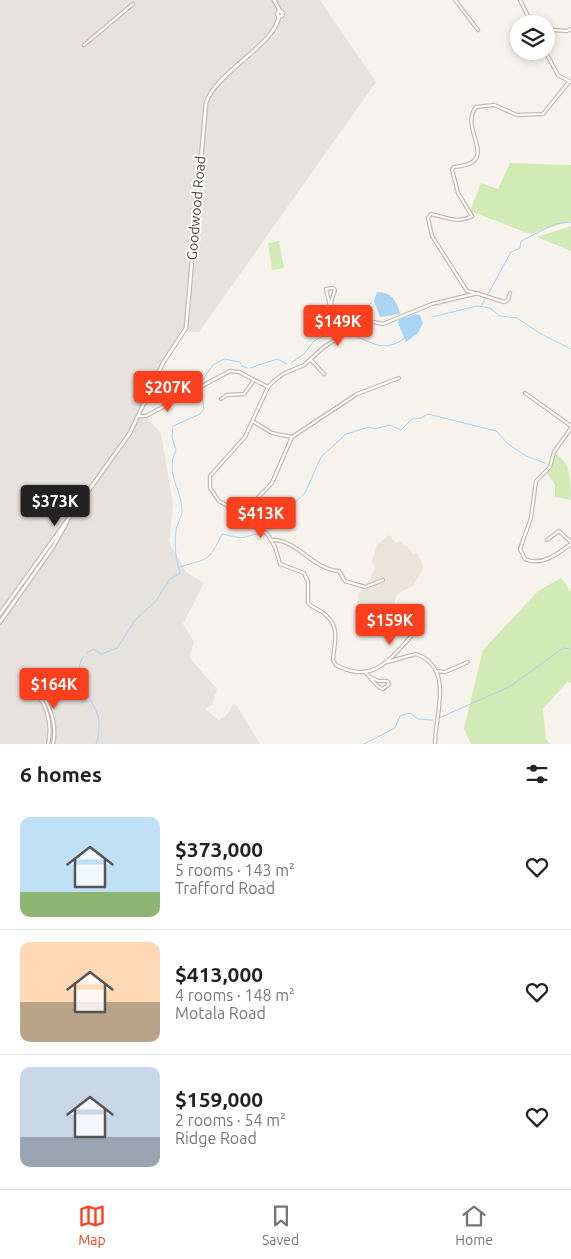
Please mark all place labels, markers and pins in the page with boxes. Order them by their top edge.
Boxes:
pin: $149K [303,304,373,347]
pin: $207K [133,370,203,413]
pin: $373K [20,484,90,527]
pin: $413K [226,496,296,539]
pin: $159K [355,604,425,646]
pin: $164K [19,668,89,710]

